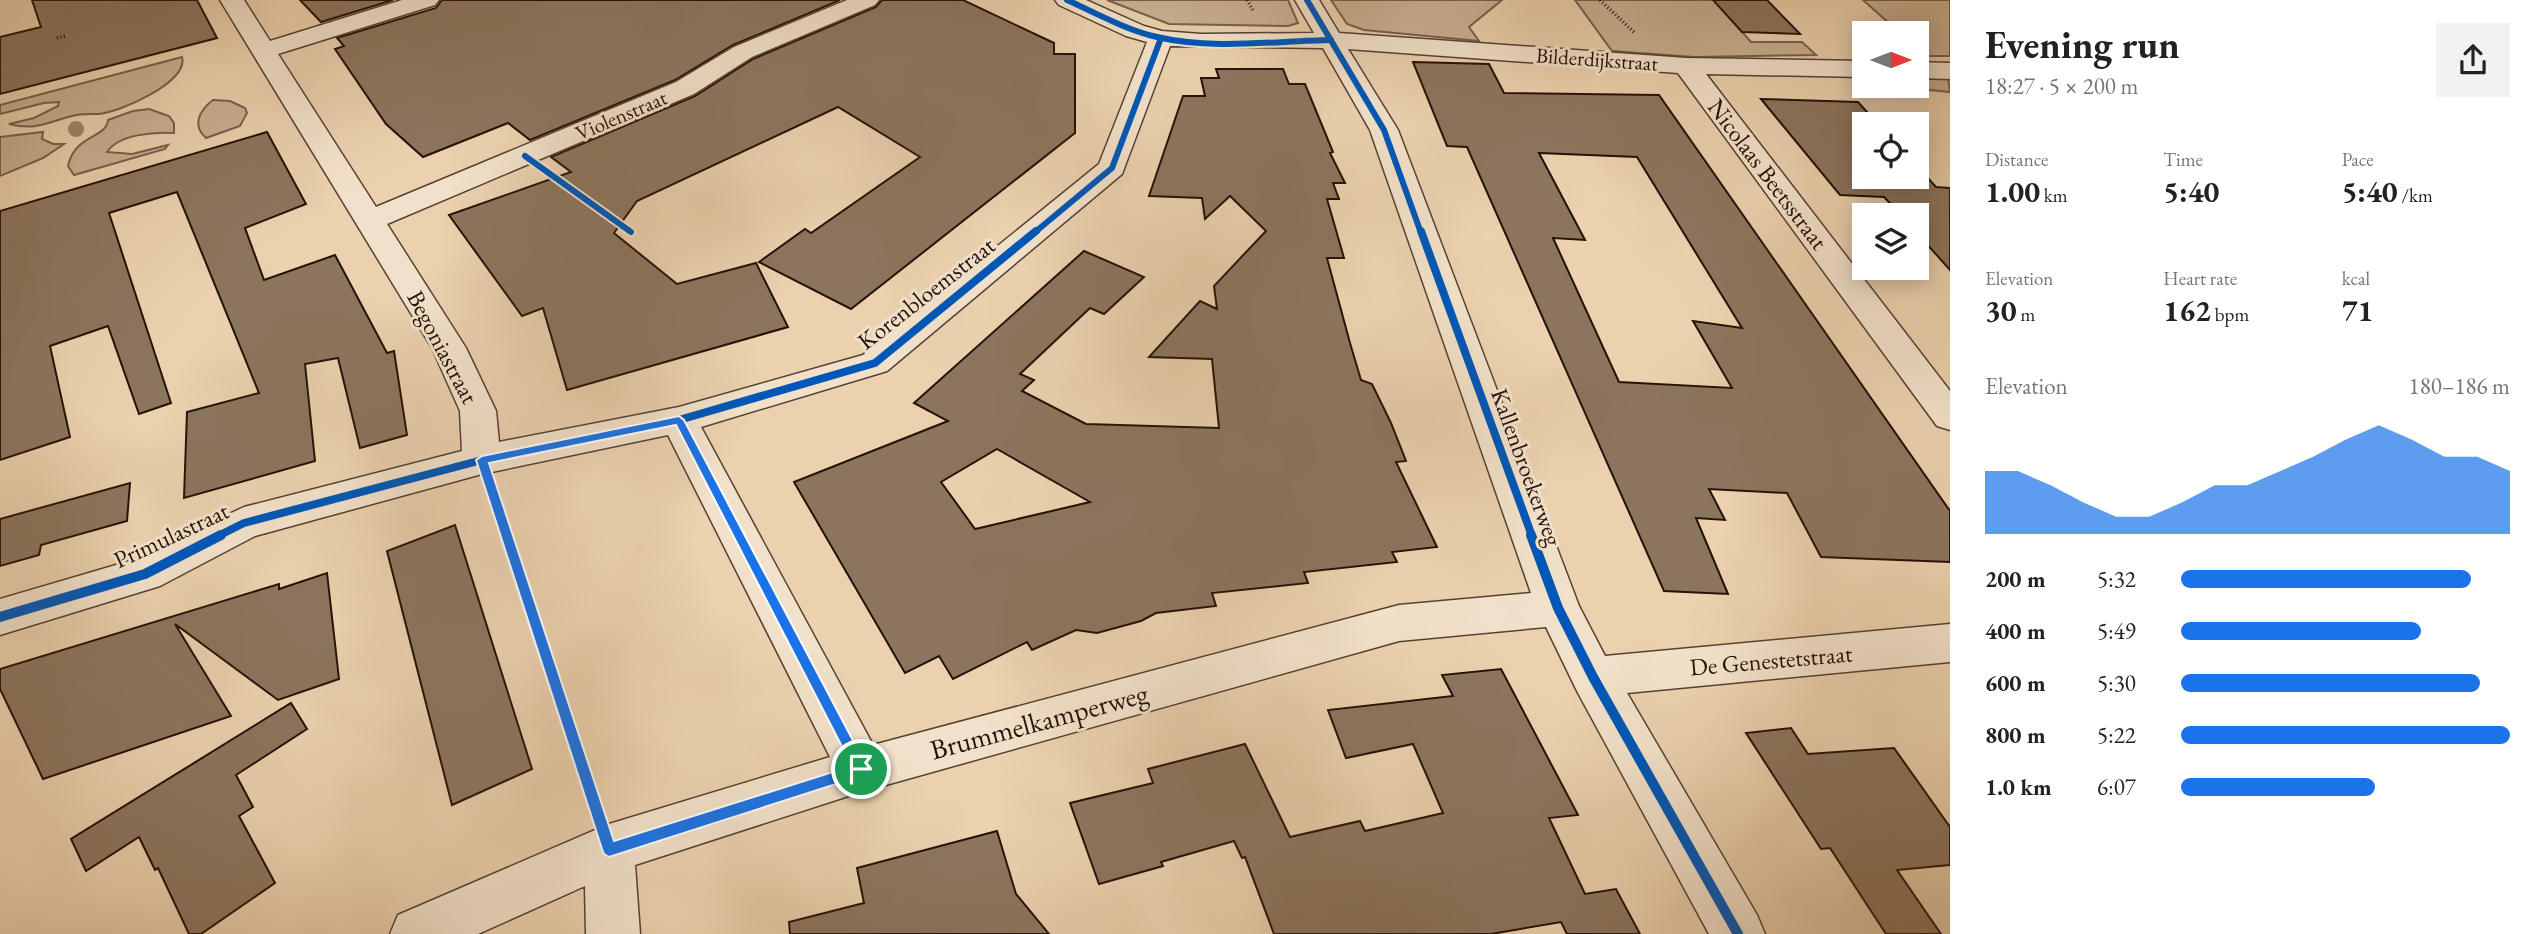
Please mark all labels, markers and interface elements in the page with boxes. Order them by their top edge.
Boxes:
text: Evening run [1985,20,2180,69]
north arrow [1852,21,1928,98]
map controls [1852,21,1929,280]
button: share [2436,23,2510,97]
street label: Bilderdijkstraat [1535,41,1659,77]
text: 18:27 · 5 × 200 m [1985,71,2138,101]
street label: Violenstraat [571,83,671,146]
street label: Nicolaas Beetsstraat [1701,92,1835,256]
button: locate [1852,112,1929,189]
text: Distance [1985,147,2048,172]
text: Time [2163,147,2203,172]
text: Pace [2342,147,2374,172]
text: 1.00 [1985,172,2040,211]
text: 5:40 [2163,172,2219,211]
text: 5:40 [2342,172,2398,211]
text: km [2040,183,2068,208]
text: /km [2398,183,2433,208]
button: layers [1852,203,1929,280]
street label: Korenbloemstraat [851,229,1001,356]
text: Elevation [1985,266,2053,291]
text: Heart rate [2163,266,2237,291]
text: kcal [2342,266,2370,291]
street label: Begoniastraat [400,285,486,409]
text: 30 [1985,291,2017,330]
text: 162 [2163,291,2211,330]
text: 71 [2342,291,2373,330]
text: m [2017,302,2035,327]
text: bpm [2211,302,2249,327]
text: Elevation [1985,371,2068,401]
text: 180–186 m [2409,371,2510,401]
street label: Kallenbroekerweg [1484,384,1570,551]
street label: Primulastraat [108,495,234,575]
text: 200 m [1985,564,2046,594]
text: 5:32 [2097,564,2136,594]
text: 400 m [1985,616,2046,646]
text: 5:49 [2097,616,2136,646]
street label: De Genestetstraat [1688,637,1854,683]
text: 600 m [1985,668,2046,698]
text: 5:30 [2097,668,2136,698]
street label: Brummelkamperweg [926,674,1153,767]
text: 800 m [1985,720,2046,750]
text: 5:22 [2097,720,2136,750]
pin [831,739,891,799]
icon: arrive [842,750,880,788]
text: 1.0 km [1985,772,2052,802]
text: 6:07 [2097,772,2136,802]

